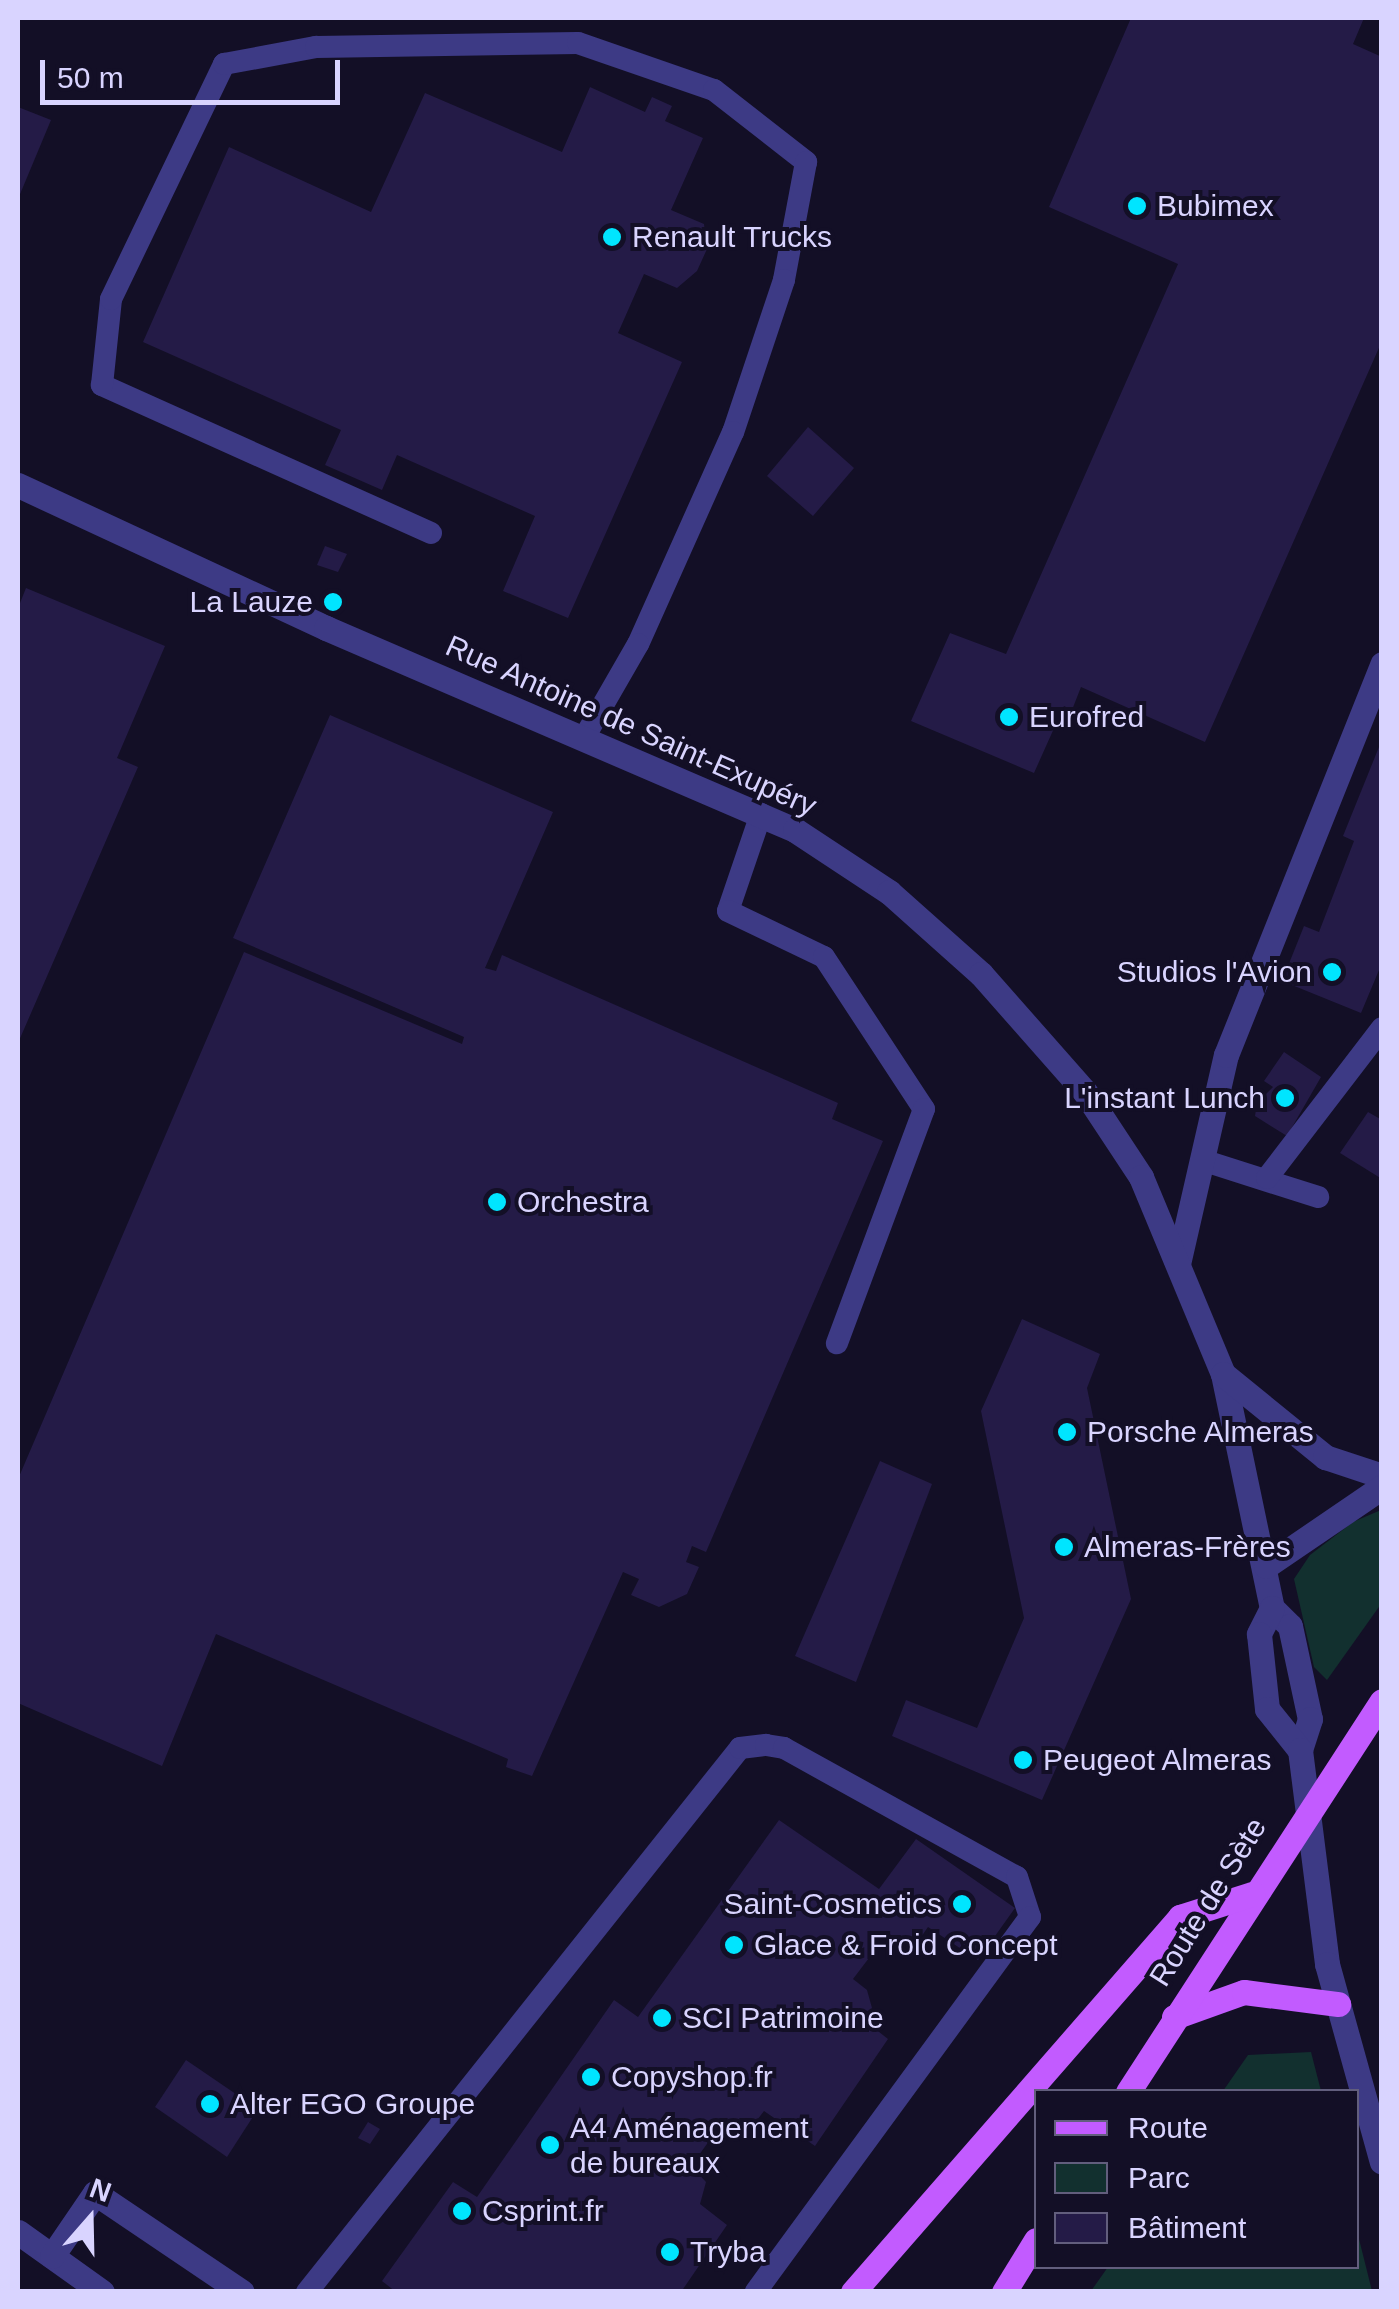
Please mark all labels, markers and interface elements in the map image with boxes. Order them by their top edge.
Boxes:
scale bar [45,40,345,102]
text: 50 m [57,61,124,94]
place label: Bubimex [1157,188,1274,224]
marker: Bubimex [1126,195,1148,217]
place label: Renault Trucks [632,219,833,255]
marker: Renault Trucks [601,226,623,248]
place label: La Lauze [190,584,313,620]
marker: La Lauze [322,591,344,613]
street label: Rue Antoine de Saint-Exupéry [439,627,823,825]
place label: Eurofred [1029,699,1144,735]
marker: Eurofred [998,706,1020,728]
place label: Studios l'Avion [1117,954,1312,990]
marker: Studios l'Avion [1321,961,1343,983]
place label: L'instant Lunch [1064,1080,1265,1116]
marker: L'instant Lunch [1274,1087,1296,1109]
place label: Orchestra [517,1184,649,1220]
marker: Orchestra [486,1191,508,1213]
place label: Porsche Almeras [1087,1414,1315,1450]
marker: Porsche Almeras [1056,1421,1078,1443]
place label: Almeras-Frères [1084,1529,1291,1565]
marker: Almeras-Frères [1053,1536,1075,1558]
place label: Peugeot Almeras [1043,1742,1273,1778]
marker: Peugeot Almeras [1012,1749,1034,1771]
street label: Route de Sète [1142,1811,1274,1993]
place label: Saint-Cosmetics [724,1886,942,1922]
marker: Saint-Cosmetics [951,1893,973,1915]
place label: Glace & Froid Concept [754,1927,1057,1963]
marker: Glace & Froid Concept [723,1934,745,1956]
place label: SCI Patrimoine [682,2000,884,2036]
marker: SCI Patrimoine [651,2007,673,2029]
place label: Copyshop.fr [611,2059,773,2095]
marker: Copyshop.fr [580,2066,602,2088]
place label: Alter EGO Groupe [230,2086,475,2122]
legend [1034,2089,1359,2269]
marker: Alter EGO Groupe [199,2093,221,2115]
place label: A4 Aménagement de bureaux [570,2110,810,2180]
text: Route [1128,2111,1208,2144]
marker: A4 Aménagement de bureaux [539,2134,561,2156]
text: Parc [1128,2161,1190,2194]
north arrow [40,2169,140,2269]
text: N [86,2172,115,2208]
place label: Csprint.fr [482,2193,604,2229]
marker: Csprint.fr [451,2200,473,2222]
text: Bâtiment [1128,2211,1246,2244]
place label: Tryba [690,2234,766,2270]
marker: Tryba [659,2241,681,2263]

